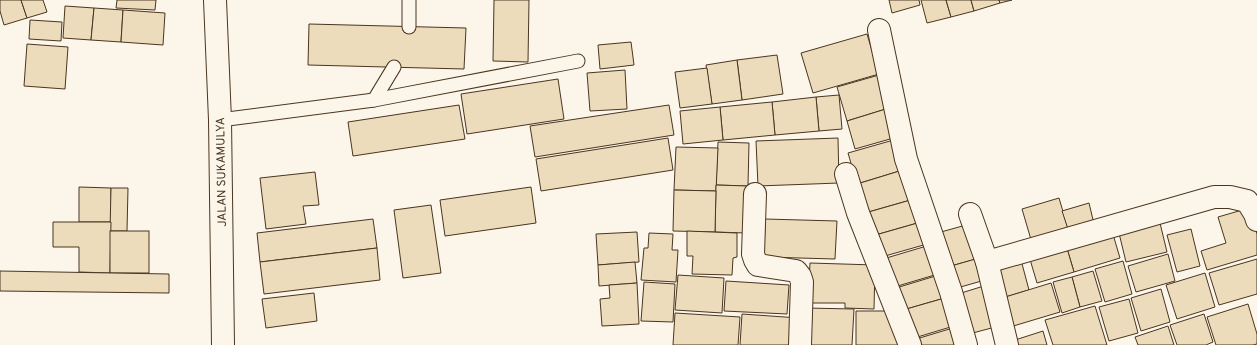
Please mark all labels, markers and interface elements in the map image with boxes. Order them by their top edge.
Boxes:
street label: JALAN SUKAMULYA [213,117,231,227]

